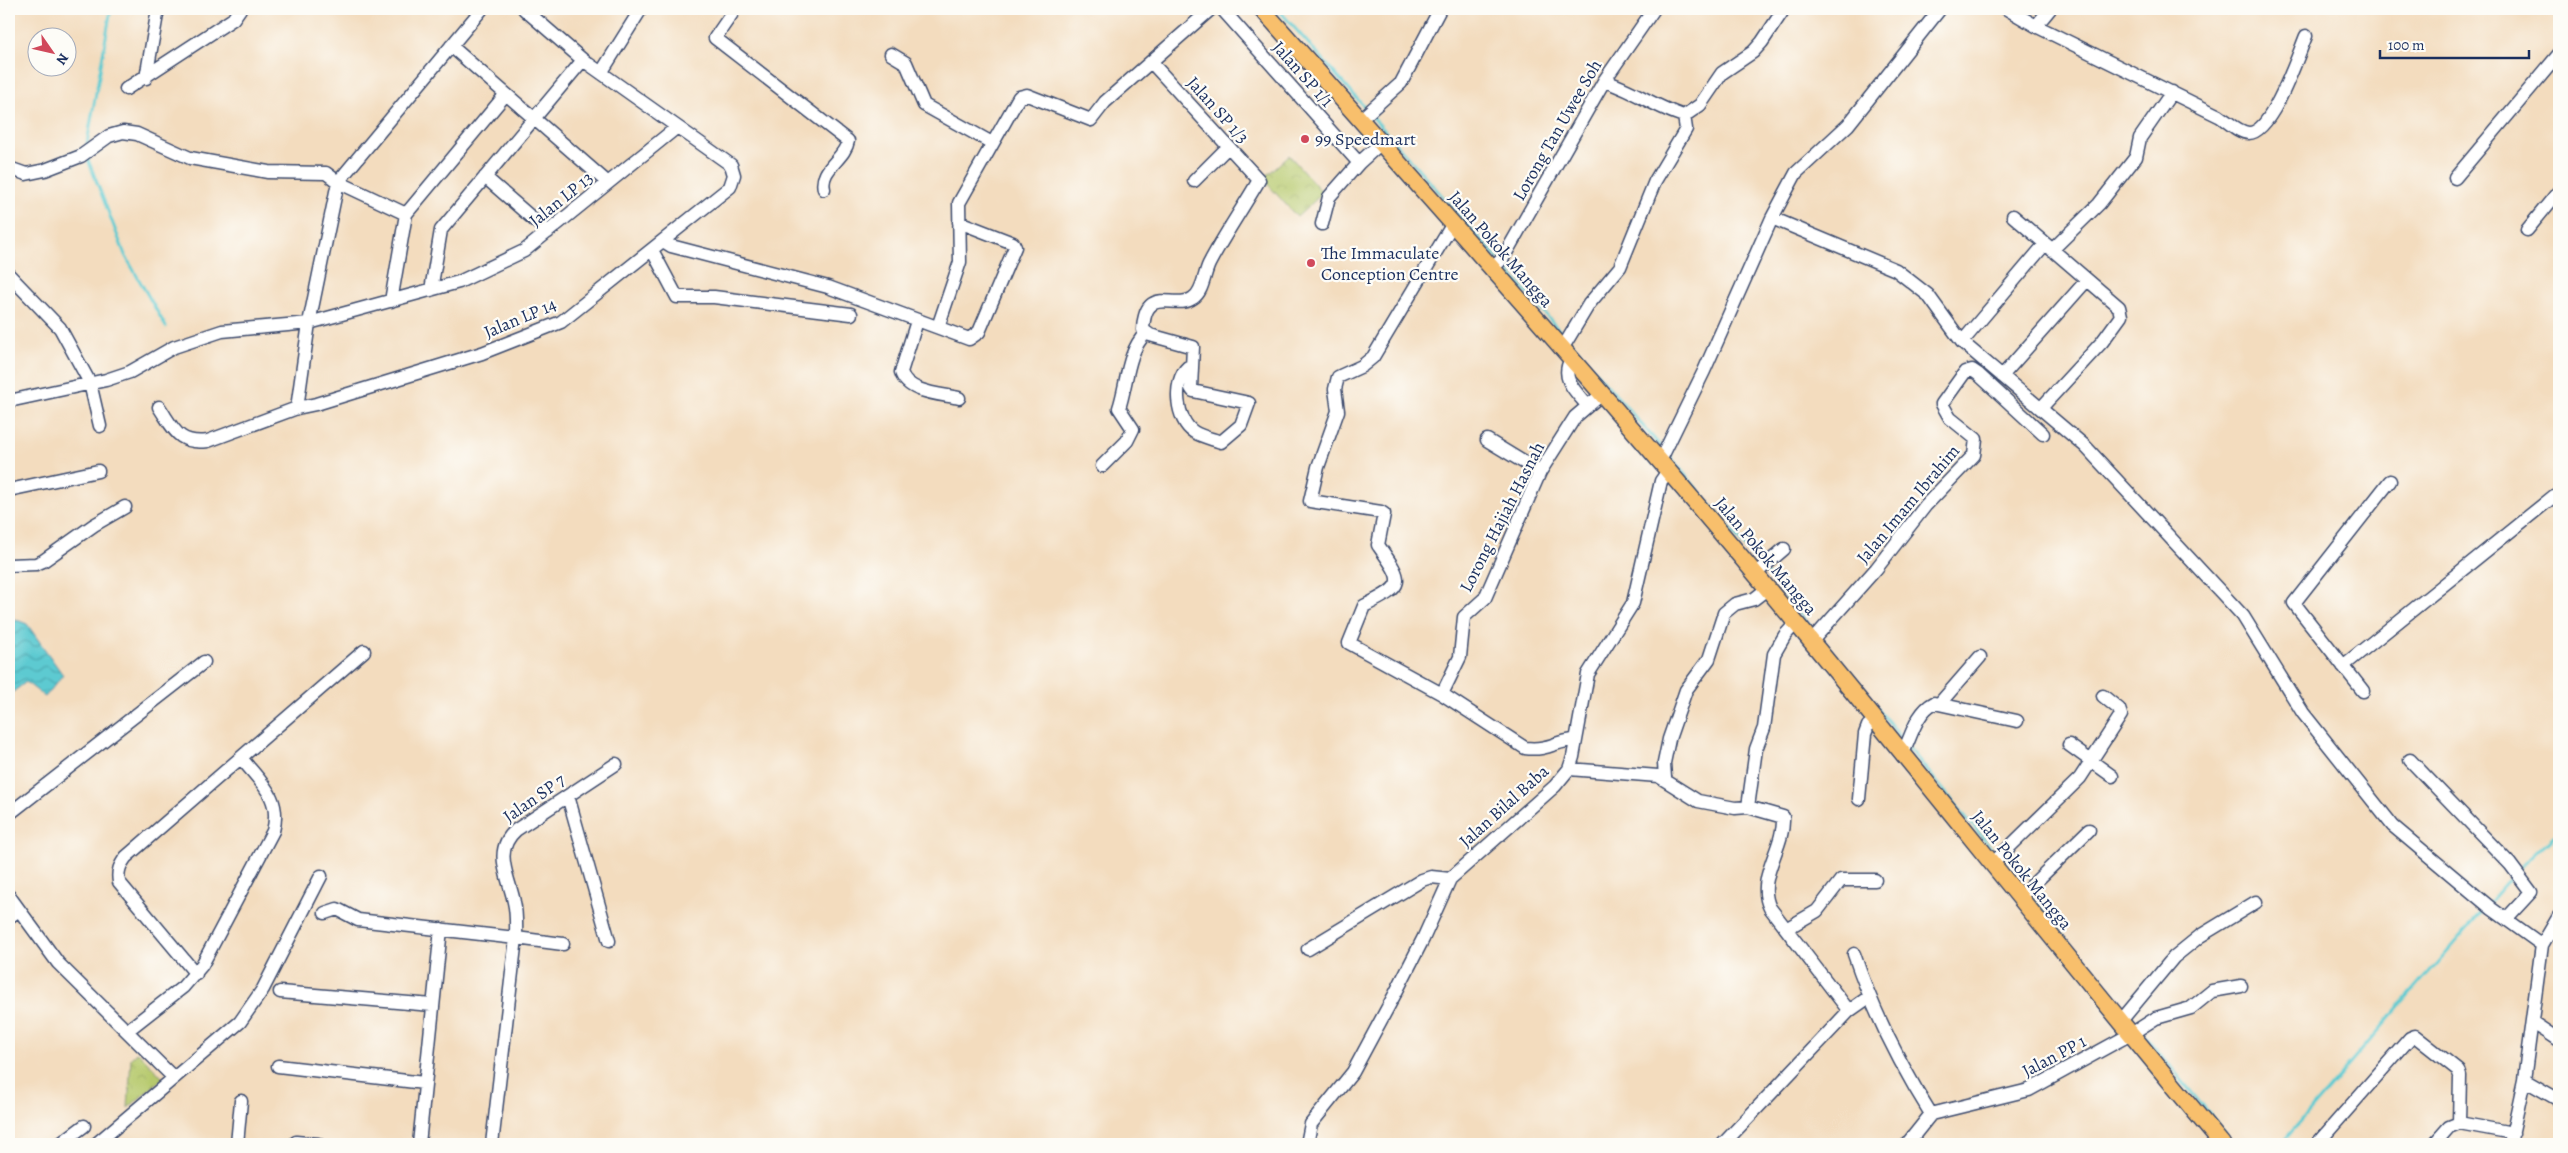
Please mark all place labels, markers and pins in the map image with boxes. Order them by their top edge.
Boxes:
place label: 99 Speedmart [1315,127,1416,151]
marker: 99 Speedmart [1299,133,1311,145]
place label: The Immaculate Conception Centre [1321,241,1459,286]
marker: The Immaculate Conception Centre [1305,257,1317,269]

